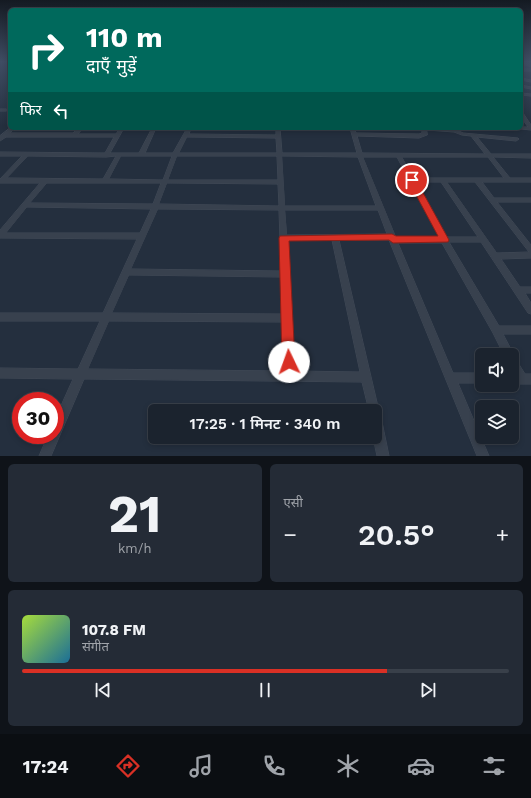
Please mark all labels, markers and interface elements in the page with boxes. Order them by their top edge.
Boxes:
text: 110 m [86,21,163,54]
icon: right [20,24,72,76]
text: दाएँ मुड़ें [86,55,137,76]
icon: left [50,100,72,122]
text: फिर [20,101,42,119]
pin [395,163,429,197]
icon: arrive [401,169,423,191]
position arrow [268,341,310,383]
map controls [475,348,519,444]
button: sound [475,348,519,392]
speed limit sign: 30 [12,392,64,444]
button: layers [475,400,519,444]
text: 17:25 · 1 मिनट · 340 m [190,415,340,433]
text: 21 [108,484,161,545]
text: एसी [284,495,303,510]
text: 20.5° [358,517,435,552]
text: − [284,522,297,547]
text: + [496,522,509,547]
text: km/h [118,541,152,556]
text: 107.8 FM [82,621,146,639]
text: संगीत [82,639,109,654]
icon: previous [92,679,114,701]
icon: pause [254,679,276,701]
icon: next [417,679,439,701]
icon: directions [114,752,142,780]
icon: music [187,752,215,780]
icon: phone [260,752,288,780]
icon: climate [334,752,362,780]
icon: car [407,752,435,780]
icon: filters [480,752,508,780]
text: 17:24 [23,756,69,777]

